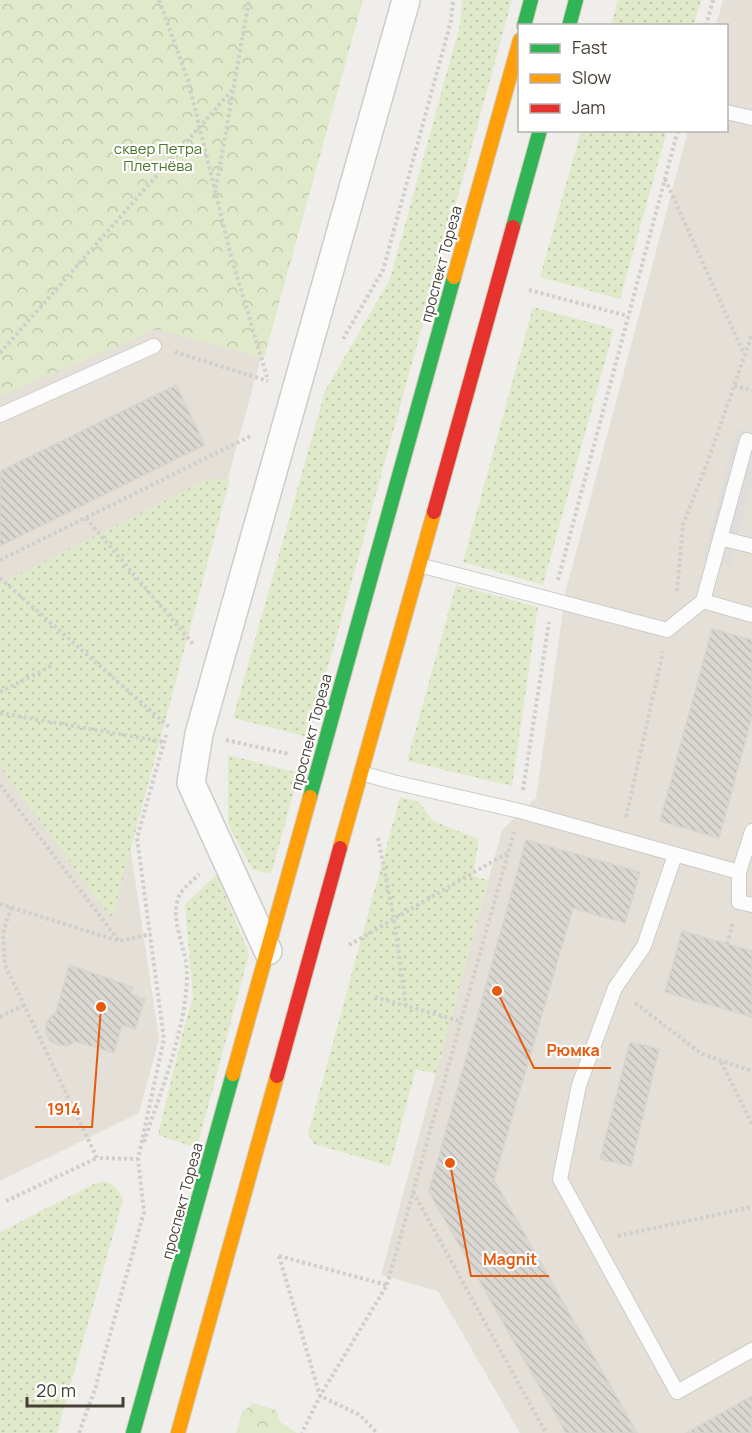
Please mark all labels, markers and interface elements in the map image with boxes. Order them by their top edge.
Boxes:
legend [518,24,728,132]
text: Fast [572,35,607,59]
text: Slow [572,65,612,89]
text: Jam [572,95,606,119]
park label: сквер Петра Плетнёва [114,138,202,176]
street label: проспект Тореза [415,203,467,325]
street label: проспект Тореза [285,671,337,793]
callout: Рюмка [534,1034,611,1068]
text: Рюмка [546,1039,600,1061]
callout: 1914 [35,1093,92,1127]
text: 1914 [47,1098,81,1120]
street label: проспект Тореза [156,1140,208,1262]
callout: Magnit [471,1242,549,1276]
text: Magnit [483,1248,537,1270]
scale bar [27,1370,123,1408]
text: 20 m [36,1378,76,1402]

